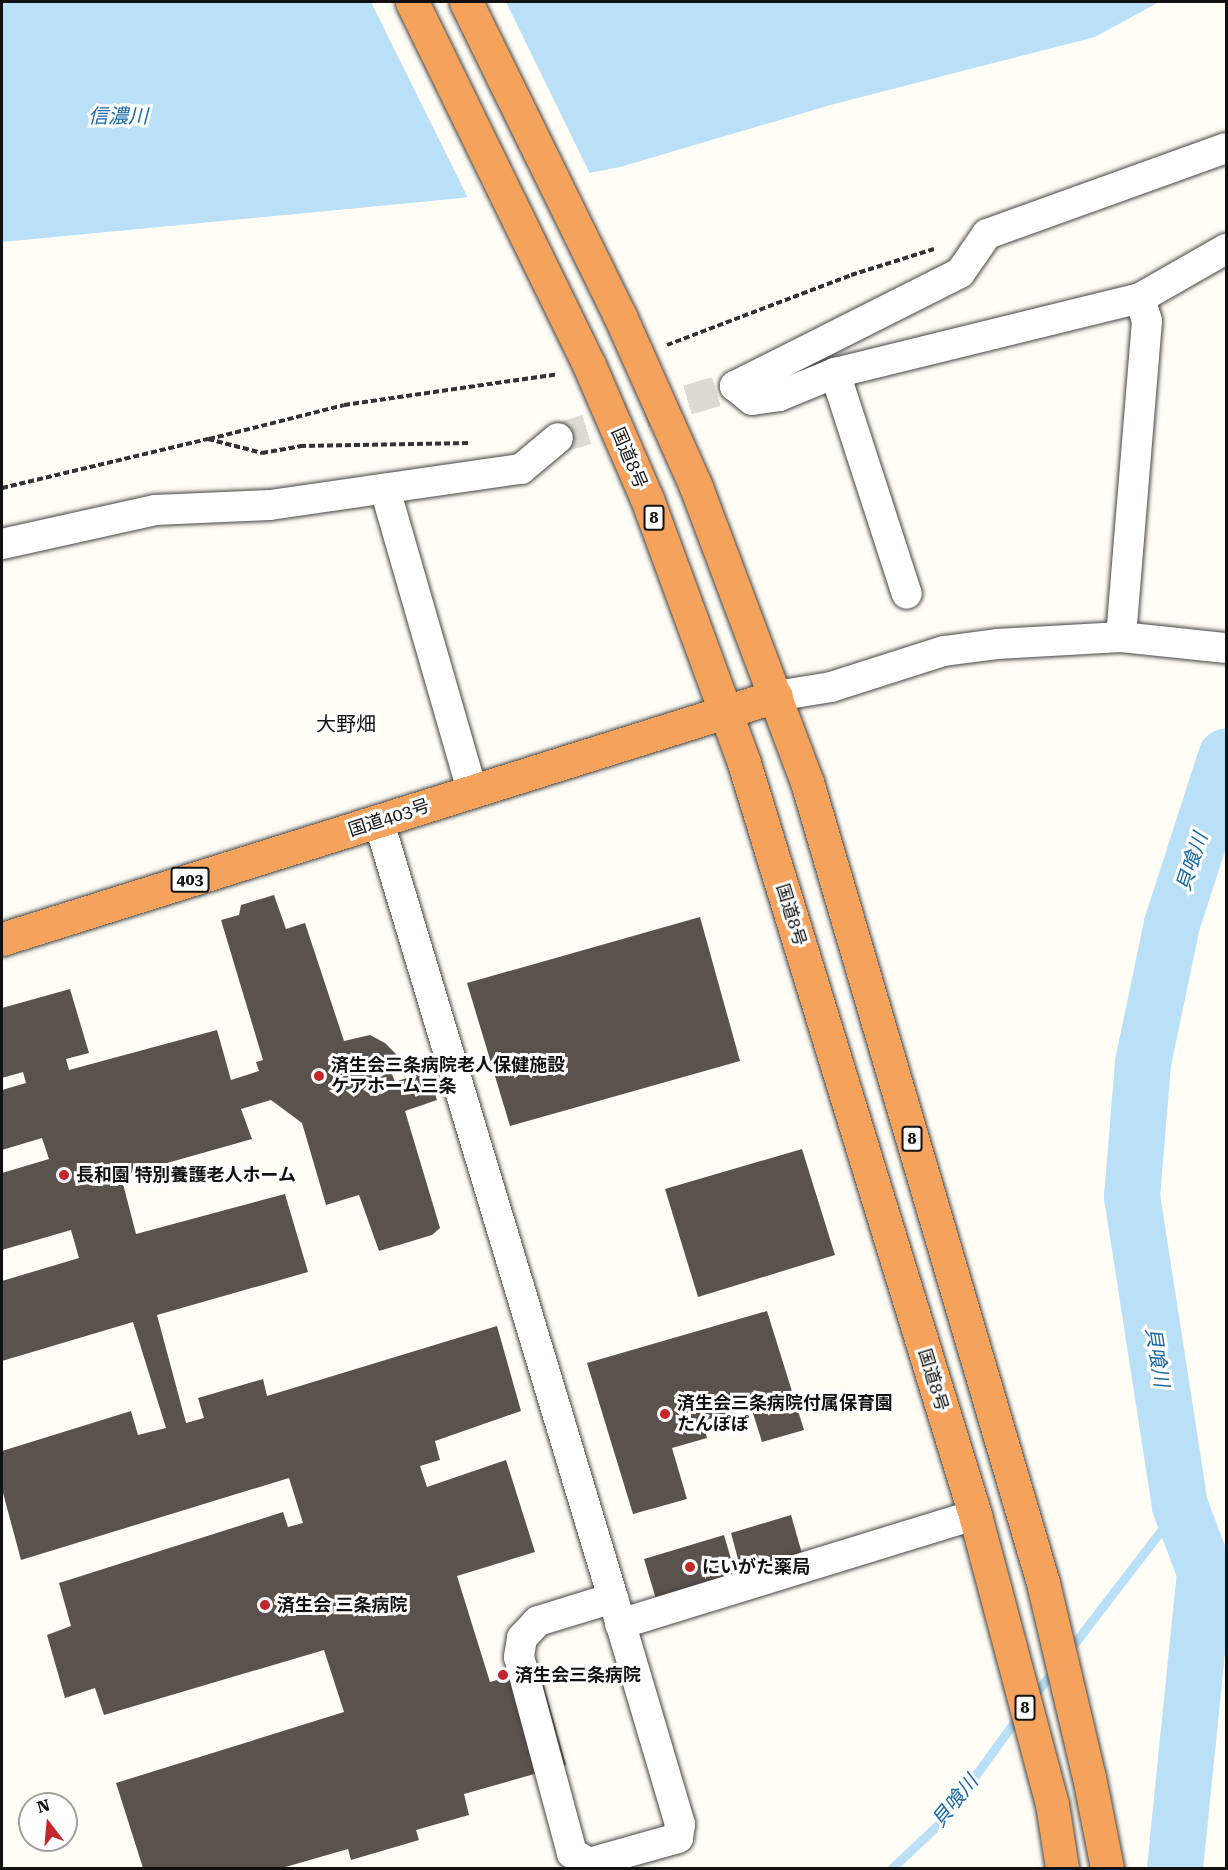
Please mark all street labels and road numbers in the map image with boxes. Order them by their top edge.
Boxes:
street label: 国道8号 [607,424,651,492]
road number: 8 [644,505,664,531]
street label: 国道403号 [346,795,432,841]
road number: 403 [170,867,210,893]
street label: 国道8号 [771,881,811,949]
road number: 8 [902,1126,922,1152]
street label: 国道8号 [913,1346,953,1414]
road number: 8 [1014,1695,1036,1721]

